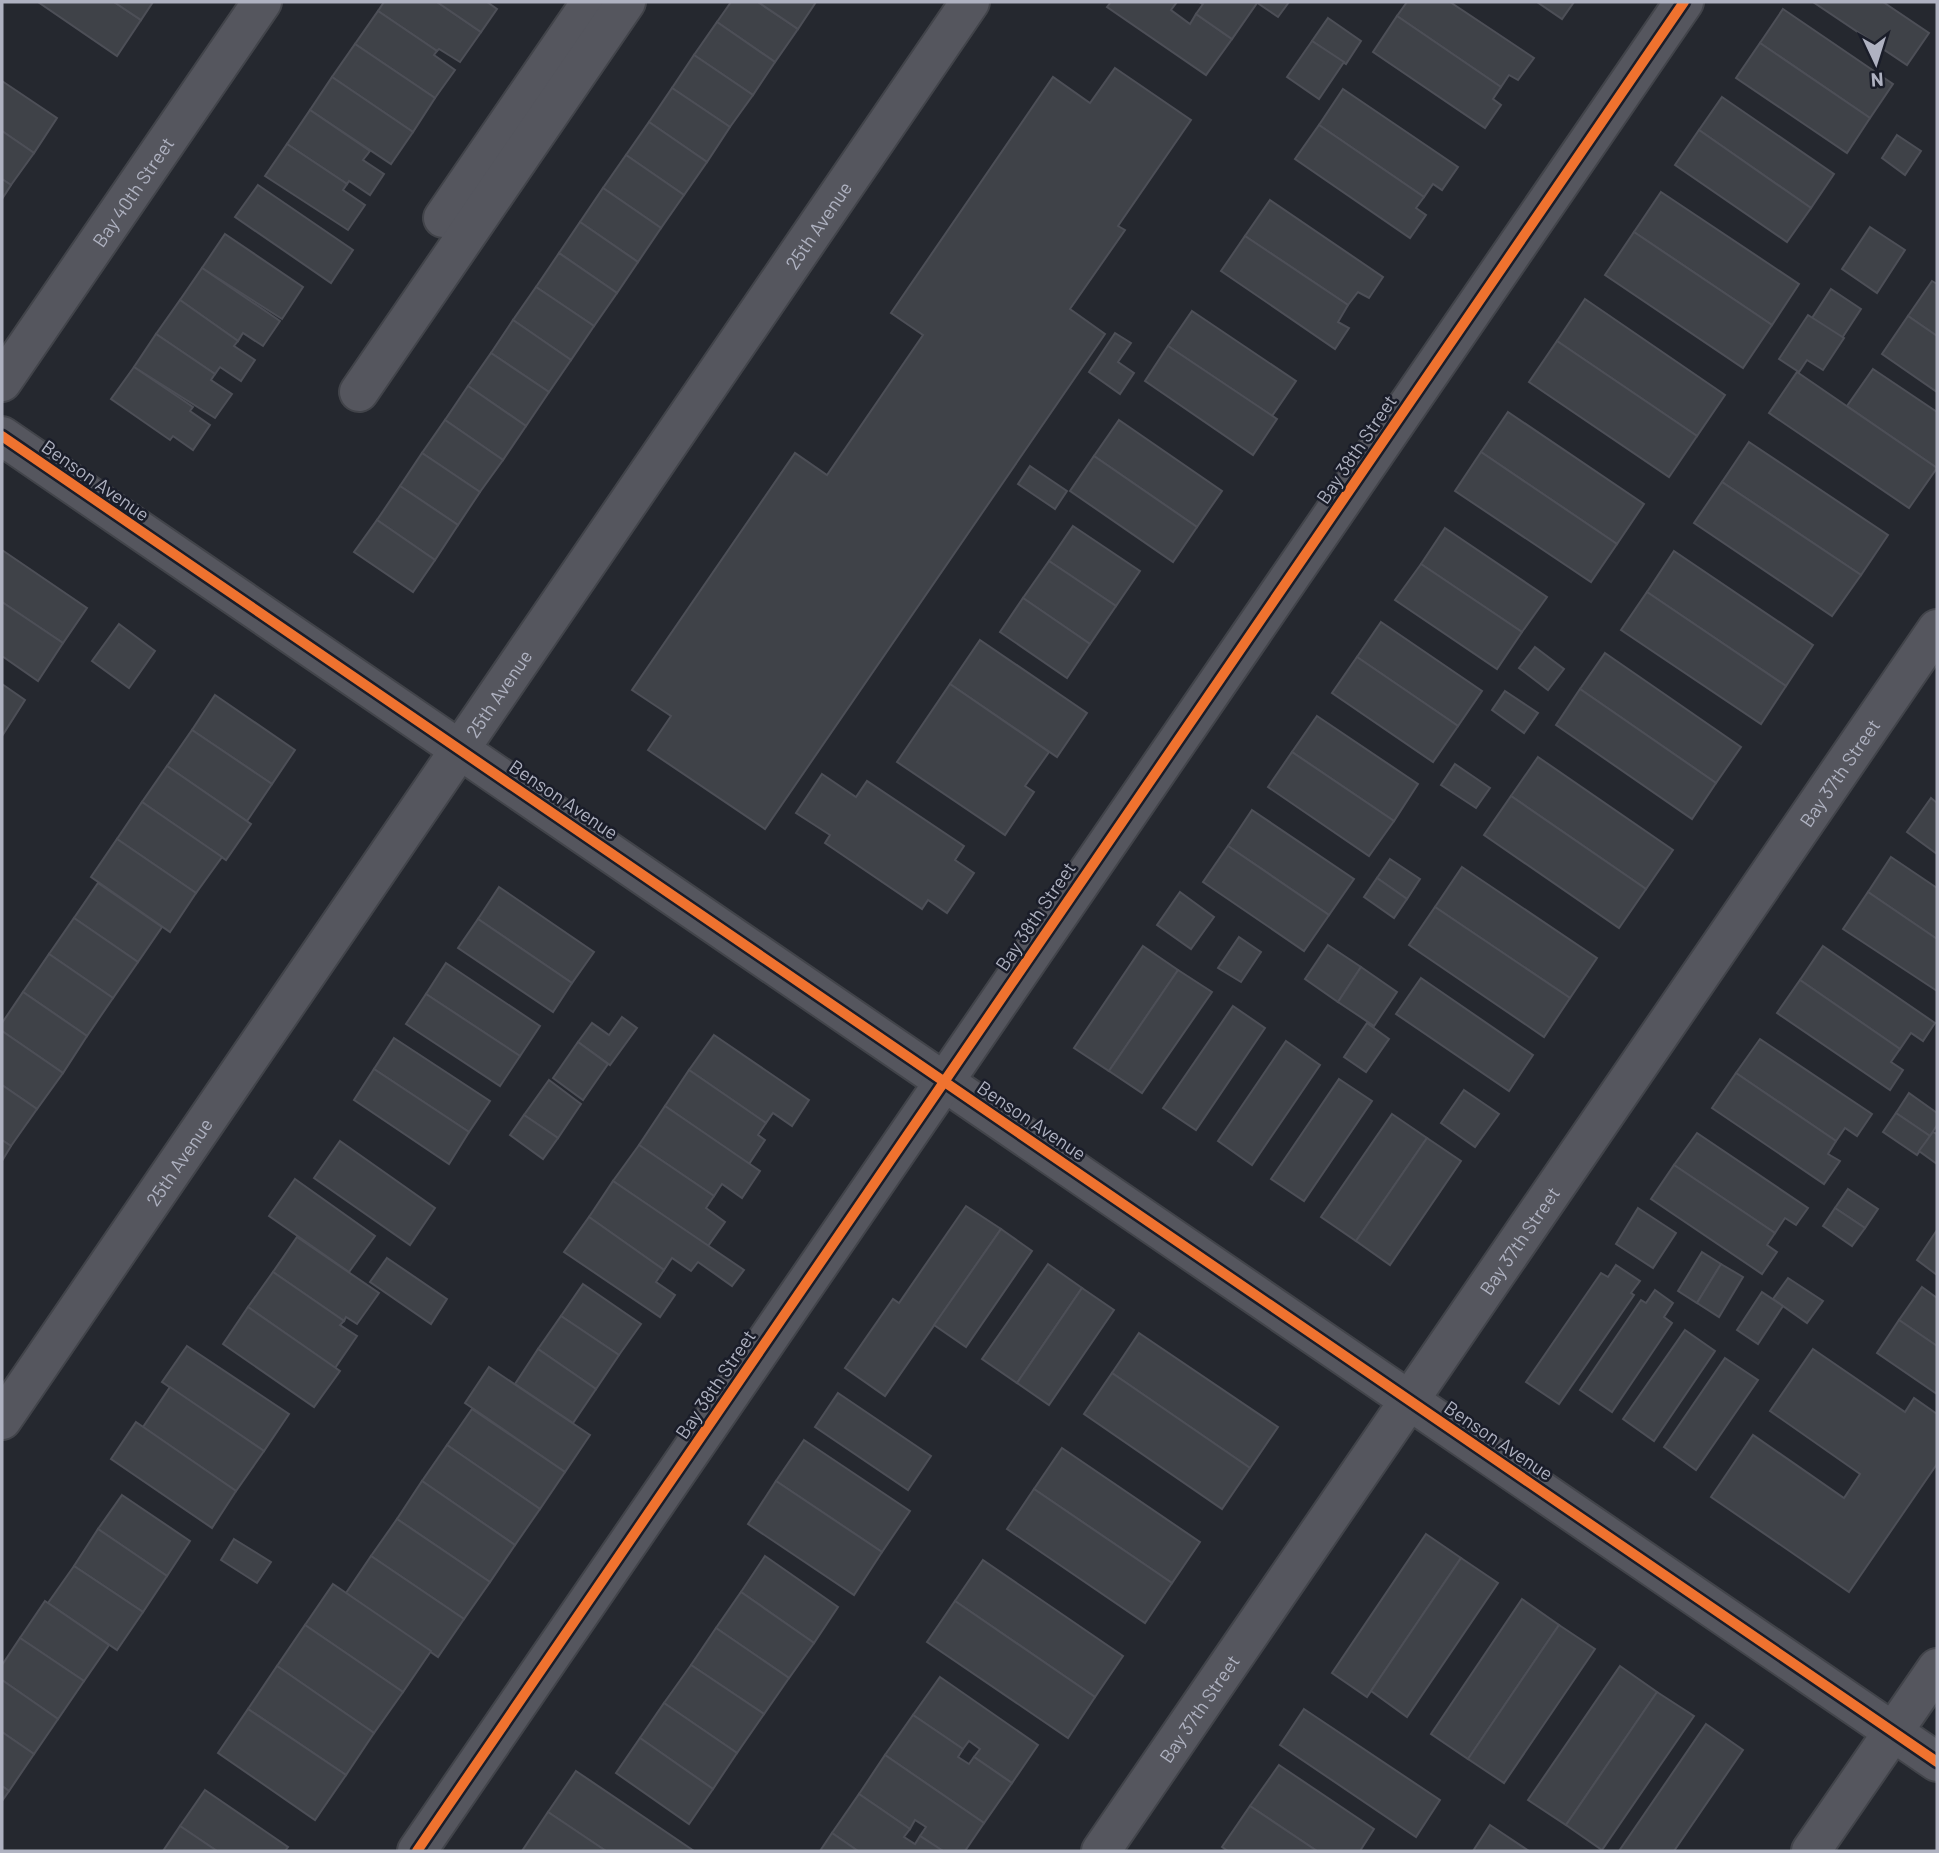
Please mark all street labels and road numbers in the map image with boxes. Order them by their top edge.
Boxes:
street label: Bay 40th Street [87,132,178,251]
street label: 25th Avenue [780,177,856,273]
street label: Bay 38th Street [1311,390,1401,508]
street label: Benson Avenue [38,434,154,526]
street label: 25th Avenue [460,645,536,742]
street label: Bay 37th Street [1794,714,1884,831]
street label: Benson Avenue [505,754,623,844]
street label: Bay 38th Street [990,857,1080,975]
street label: Benson Avenue [973,1075,1091,1165]
street label: 25th Avenue [140,1113,217,1210]
street label: Bay 37th Street [1474,1182,1564,1299]
street label: Bay 38th Street [670,1325,760,1443]
street label: Benson Avenue [1440,1395,1558,1485]
street label: Bay 37th Street [1154,1650,1244,1767]

